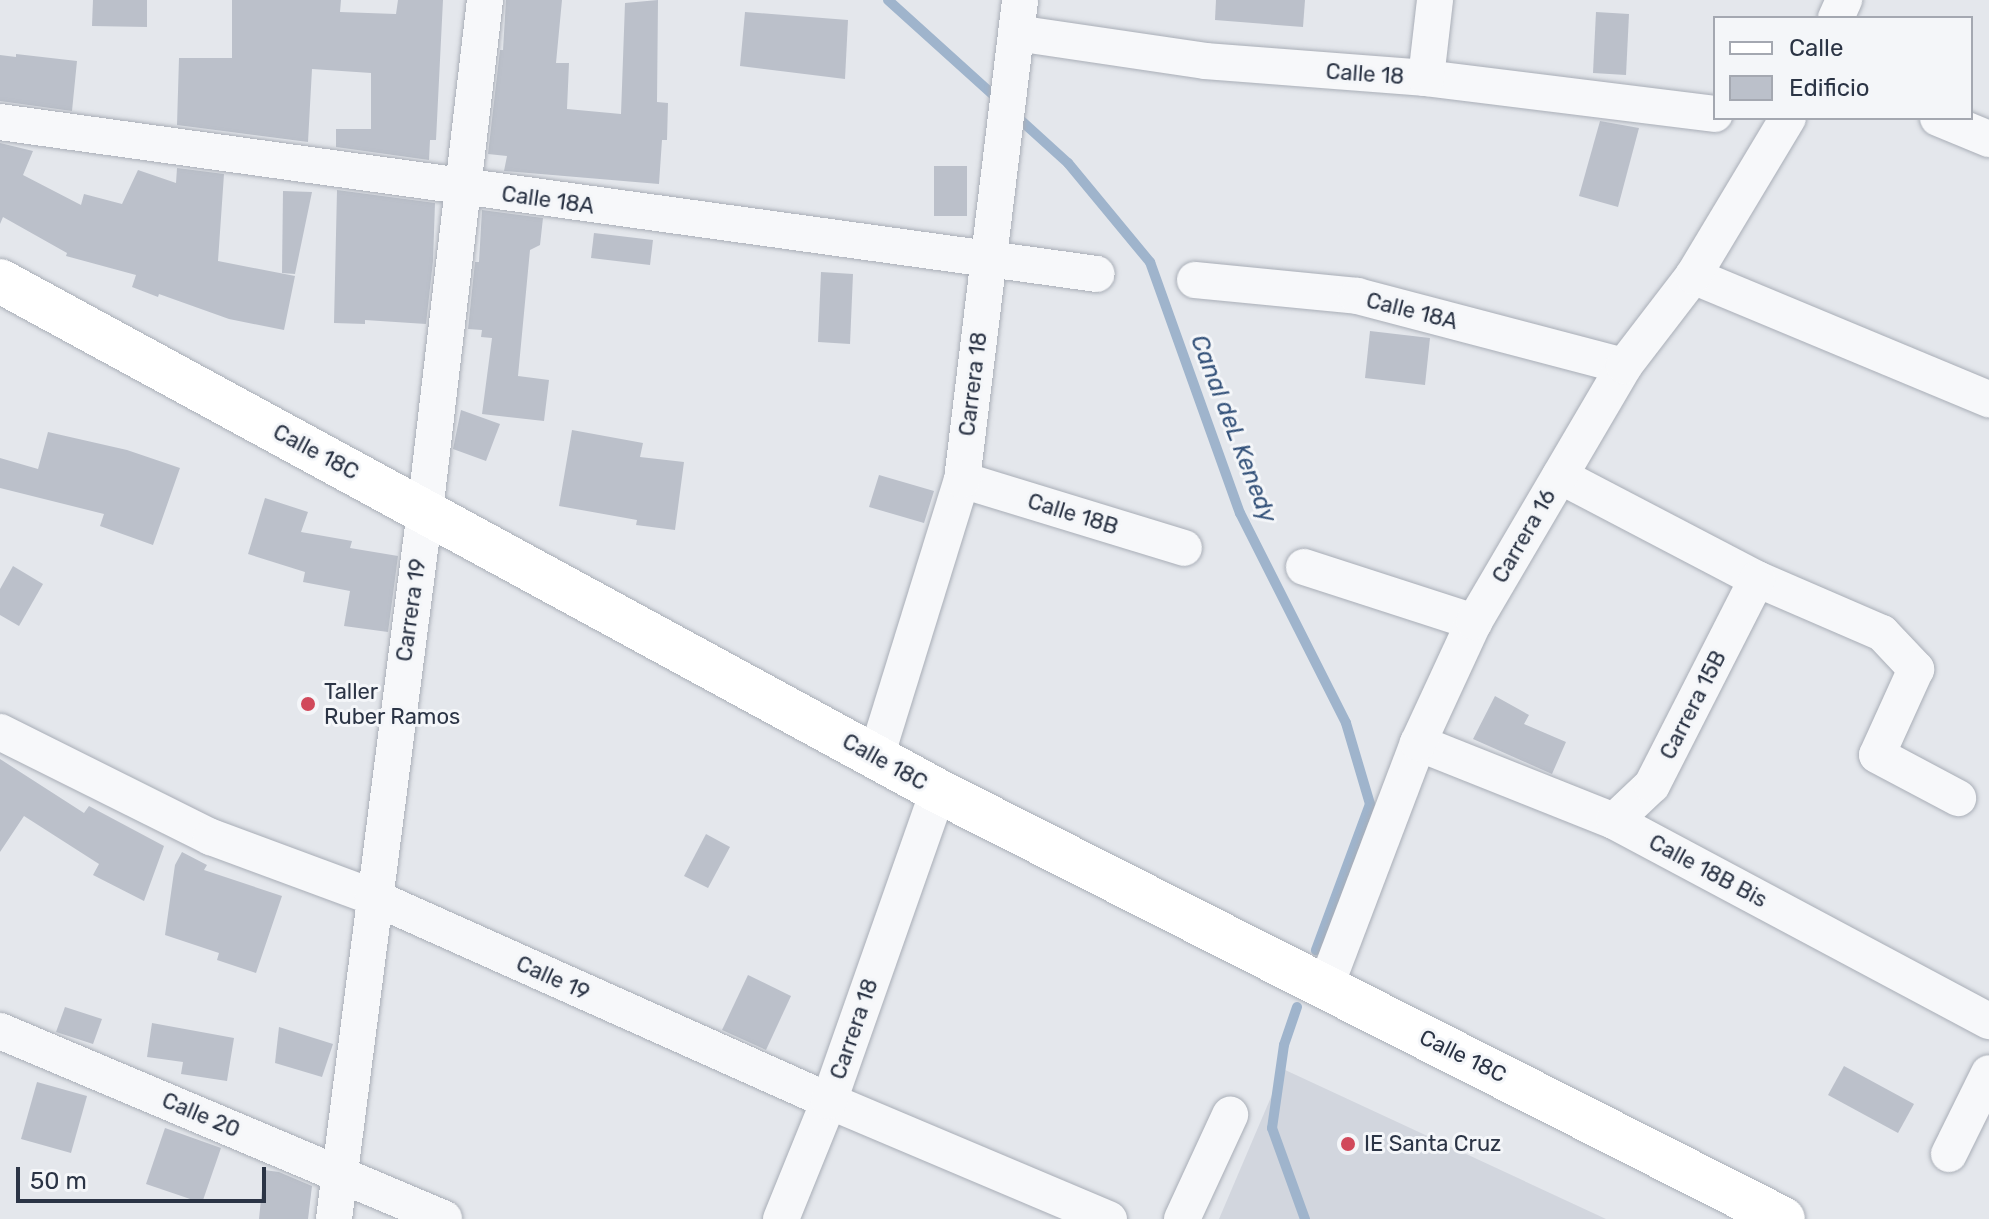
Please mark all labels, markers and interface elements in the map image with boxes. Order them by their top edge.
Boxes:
legend [1713,16,1973,120]
text: Calle [1789,34,1843,62]
street label: Calle 18 [1325,58,1405,90]
text: Edificio [1789,74,1870,102]
street label: Calle 18A [500,180,596,220]
street label: Calle 18A [1364,287,1460,335]
street label: Carrera 18 [954,330,992,438]
water label: Canal deL Kenedy [1184,331,1282,527]
street label: Calle 18C [269,418,363,486]
street label: Carrera 16 [1487,484,1561,588]
street label: Calle 18B [1025,488,1121,540]
street label: Carrera 19 [391,557,431,663]
street label: Carrera 15B [1654,646,1732,764]
place label: Taller Ruber Ramos [324,678,461,730]
marker: Taller Ruber Ramos [299,695,317,713]
street label: Calle 18C [838,728,932,796]
street label: Calle 18B Bis [1644,829,1772,913]
street label: Calle 19 [512,950,594,1006]
street label: Carrera 18 [824,975,884,1083]
street label: Calle 18C [1415,1024,1511,1088]
street label: Calle 20 [158,1087,244,1143]
place label: IE Santa Cruz [1364,1131,1501,1157]
marker: IE Santa Cruz [1339,1135,1357,1153]
scale bar [20,1151,270,1201]
text: 50 m [30,1167,87,1195]

